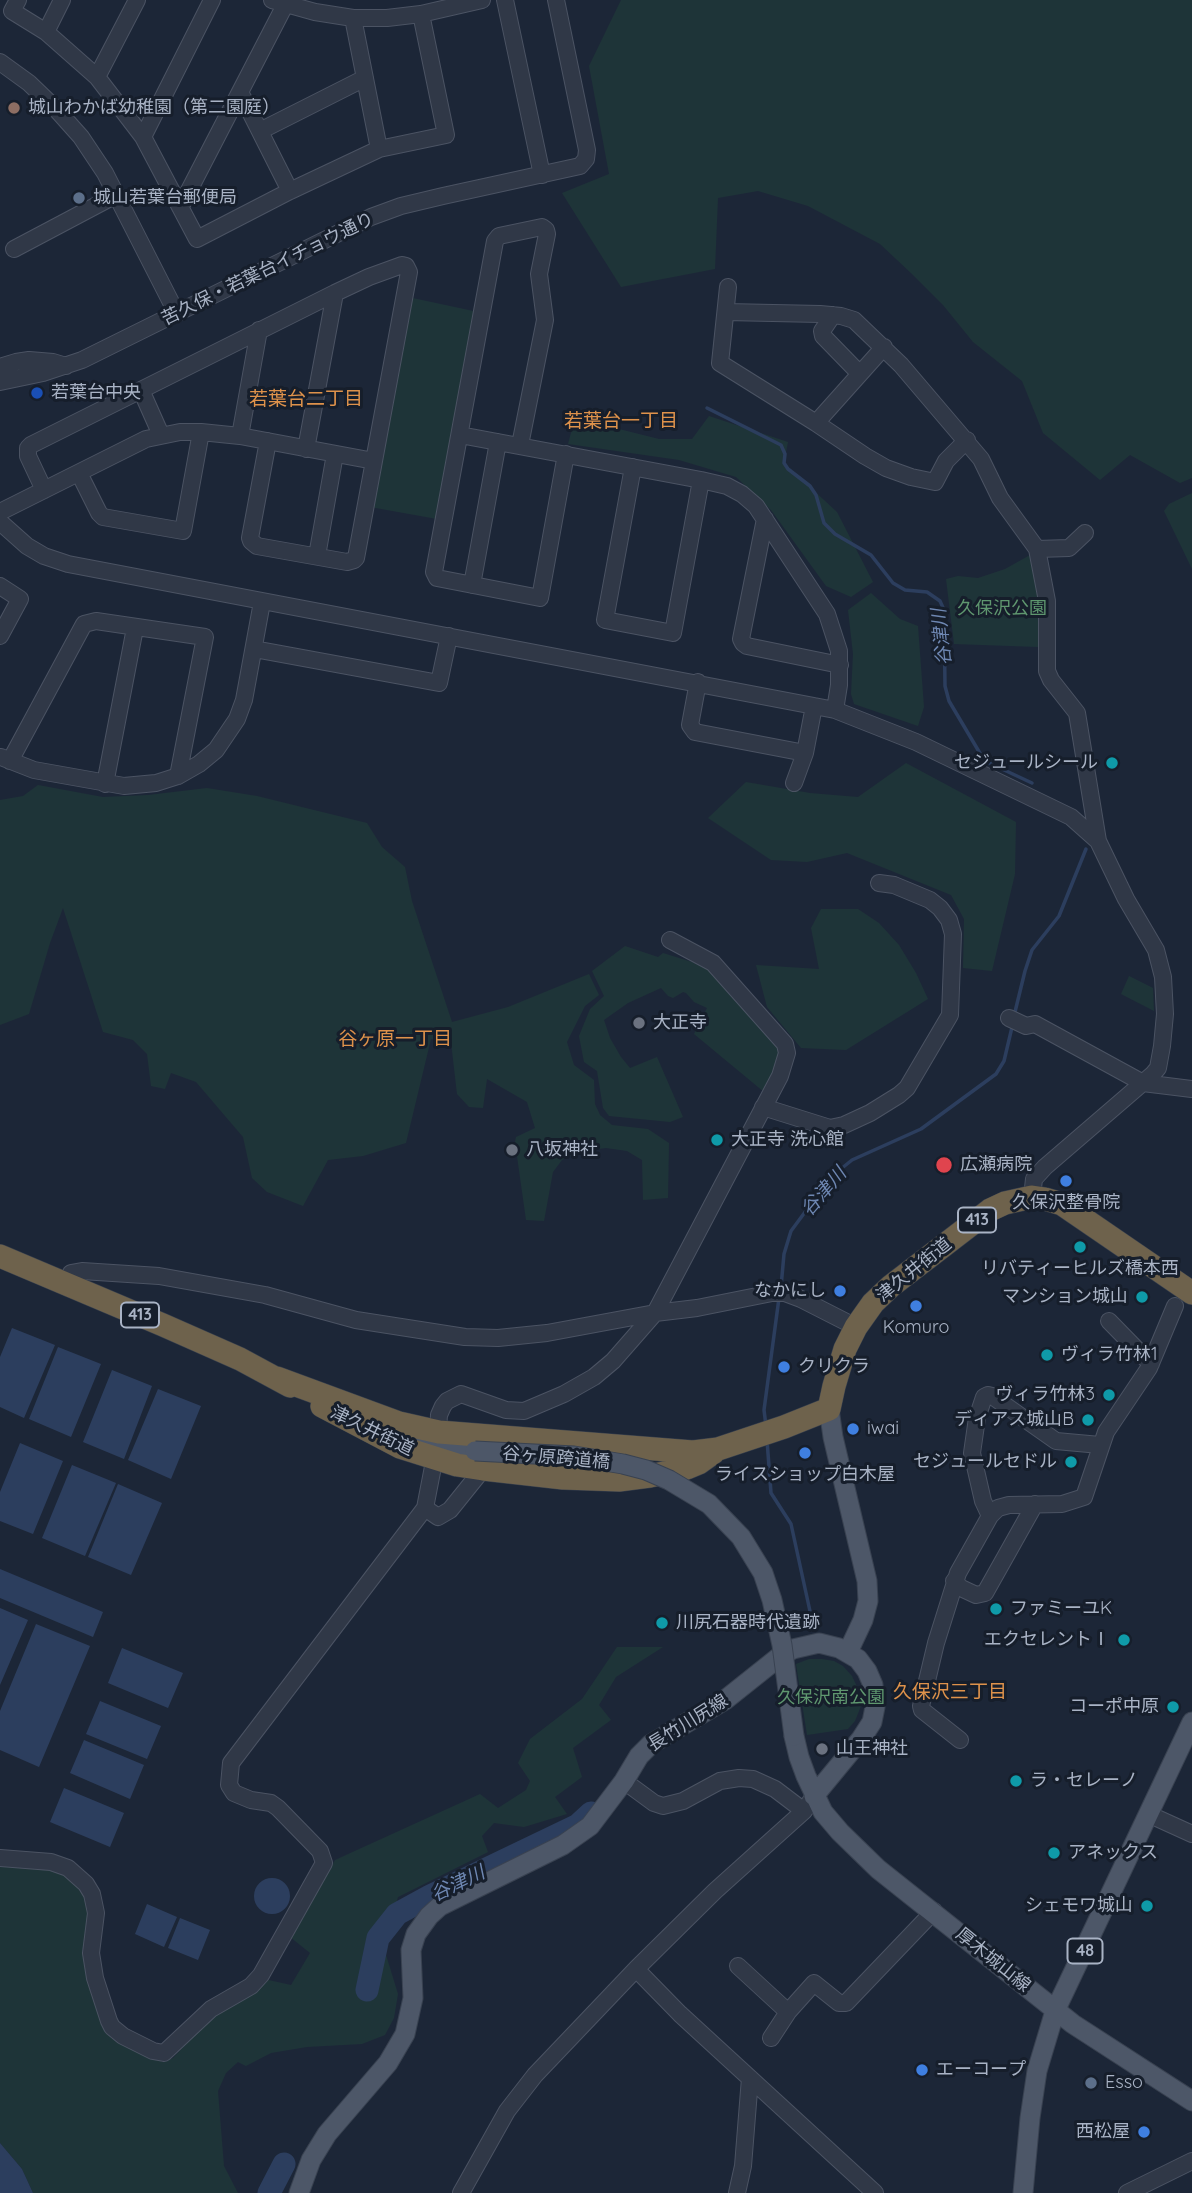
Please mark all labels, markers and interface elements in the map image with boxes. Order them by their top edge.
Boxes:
place label: 城山わかば幼稚園（第二園庭） [28,97,280,119]
marker: 城山わかば幼稚園（第二園庭） [6,100,22,116]
place label: 城山若葉台郵便局 [93,187,237,209]
marker: 城山若葉台郵便局 [71,190,87,206]
street label: 苦久保・若葉台イチョウ通り [158,208,378,330]
place label: 若葉台中央 [51,382,141,404]
marker: 若葉台中央 [29,385,45,401]
district label: 若葉台二丁目 [249,388,363,410]
district label: 若葉台一丁目 [564,410,678,432]
park label: 久保沢公園 [957,598,1047,620]
water label: 谷津川 [928,607,956,667]
place label: セジュールシール [954,752,1098,774]
marker: セジュールシール [1104,755,1120,771]
place label: 大正寺 [653,1012,707,1034]
marker: 大正寺 [631,1015,647,1031]
district label: 谷ヶ原一丁目 [338,1028,452,1050]
place label: 大正寺 洗心館 [731,1129,844,1151]
marker: 大正寺 洗心館 [709,1132,725,1148]
place label: 八坂神社 [526,1139,598,1161]
marker: 八坂神社 [504,1142,520,1158]
place label: 広瀬病院 [960,1154,1032,1176]
marker: 広瀬病院 [934,1155,954,1175]
water label: 谷津川 [797,1163,851,1221]
marker: 久保沢整骨院 [1058,1173,1074,1189]
place label: 久保沢整骨院 [1012,1192,1120,1214]
road number: 413 [958,1208,996,1232]
street label: 津久井街道 [872,1233,956,1307]
marker: リバティーヒルズ橋本西 [1072,1239,1088,1255]
place label: リバティーヒルズ橋本西 [981,1258,1179,1280]
place label: なかにし [754,1280,826,1302]
marker: なかにし [832,1283,848,1299]
place label: マンション城山 [1002,1286,1128,1308]
marker: マンション城山 [1134,1289,1150,1305]
marker: Komuro [908,1298,924,1314]
road number: 413 [121,1302,159,1328]
place label: Komuro [883,1317,949,1339]
place label: ヴィラ竹林1 [1061,1344,1158,1366]
marker: ヴィラ竹林1 [1039,1347,1055,1363]
place label: クリクラ [798,1356,870,1378]
marker: クリクラ [776,1359,792,1375]
place label: ヴィラ竹林3 [996,1384,1095,1406]
marker: ヴィラ竹林3 [1101,1387,1117,1403]
street label: 津久井街道 [327,1402,417,1460]
place label: ディアス城山B [954,1409,1074,1431]
marker: ディアス城山B [1080,1412,1096,1428]
place label: iwai [867,1418,899,1440]
marker: iwai [845,1421,861,1437]
street label: 谷ヶ原跨道橋 [501,1443,611,1473]
marker: ライスショップ白木屋 [797,1445,813,1461]
place label: セジュールセドル [913,1451,1057,1473]
marker: セジュールセドル [1063,1454,1079,1470]
place label: ライスショップ白木屋 [715,1464,895,1486]
place label: ファミーユK [1010,1598,1112,1620]
marker: ファミーユK [988,1601,1004,1617]
place label: 川尻石器時代遺跡 [676,1612,820,1634]
marker: 川尻石器時代遺跡 [654,1615,670,1631]
place label: エクセレントⅠ [984,1629,1110,1651]
marker: エクセレントⅠ [1116,1632,1132,1648]
district label: 久保沢三丁目 [893,1681,1007,1703]
park label: 久保沢南公園 [777,1687,885,1709]
street label: 長竹川尻線 [644,1690,732,1756]
place label: コーポ中原 [1069,1696,1159,1718]
marker: コーポ中原 [1165,1699,1181,1715]
place label: 山王神社 [836,1738,908,1760]
marker: 山王神社 [814,1741,830,1757]
place label: ラ・セレーノ [1030,1770,1138,1792]
marker: ラ・セレーノ [1008,1773,1024,1789]
place label: アネックス [1068,1842,1158,1864]
marker: アネックス [1046,1845,1062,1861]
water label: 谷津川 [427,1861,489,1907]
place label: シェモワ城山 [1025,1895,1133,1917]
marker: シェモワ城山 [1139,1898,1155,1914]
street label: 厚木城山線 [951,1923,1035,1997]
road number: 48 [1068,1938,1102,1964]
place label: エーコープ [936,2059,1026,2081]
marker: エーコープ [914,2062,930,2078]
place label: Esso [1105,2072,1143,2094]
marker: Esso [1083,2075,1099,2091]
place label: 西松屋 [1076,2121,1130,2143]
marker: 西松屋 [1136,2124,1152,2140]

